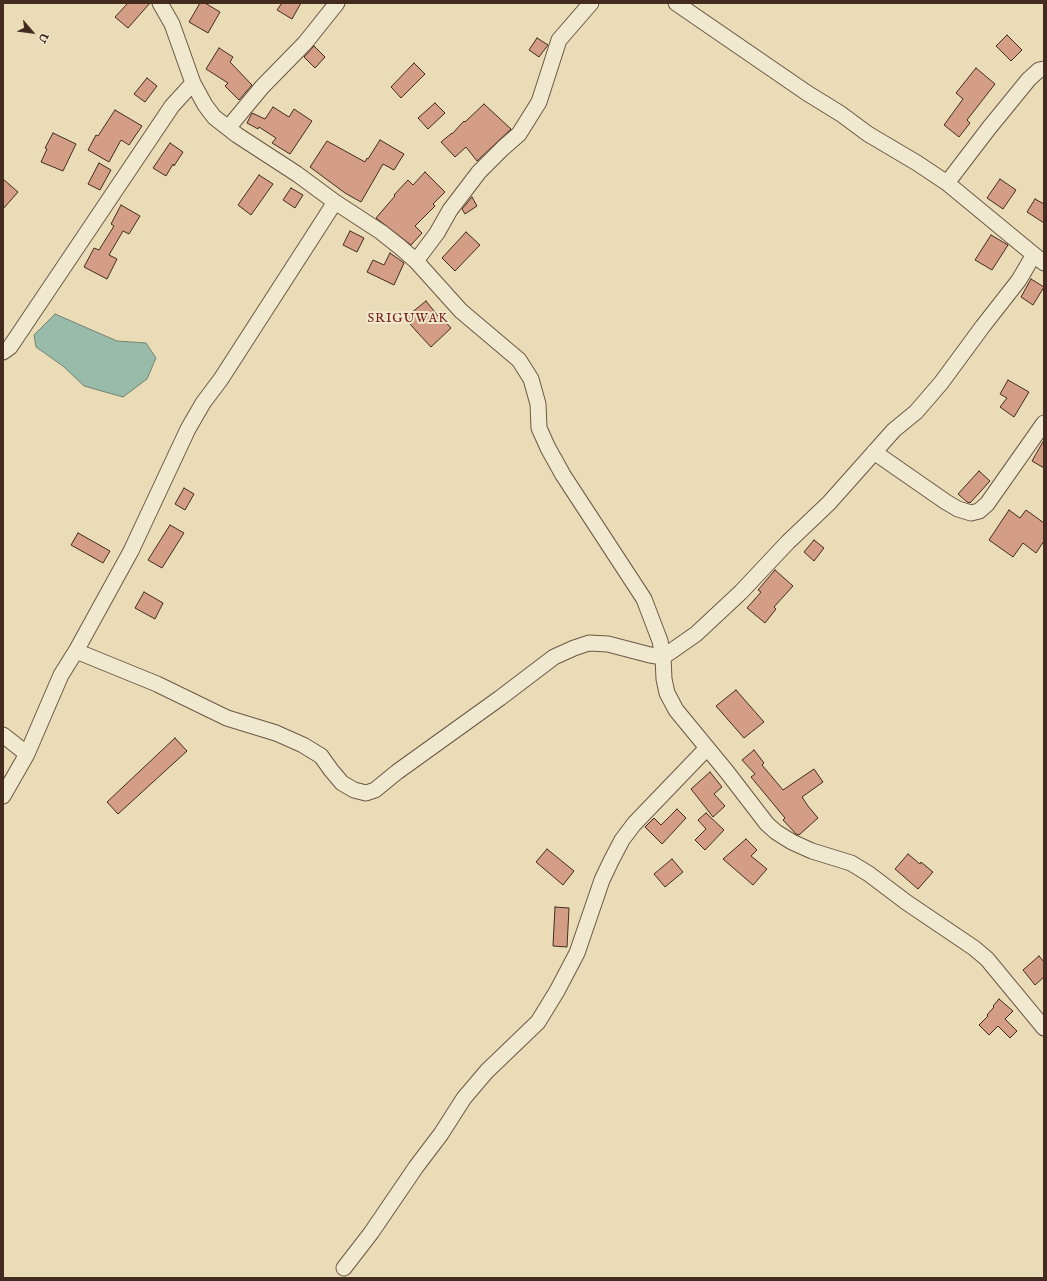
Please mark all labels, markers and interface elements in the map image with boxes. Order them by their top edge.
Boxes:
north arrow [12,12,52,52]
text: U [34,30,51,45]
district label: SRIGUWAK [367,311,449,327]

